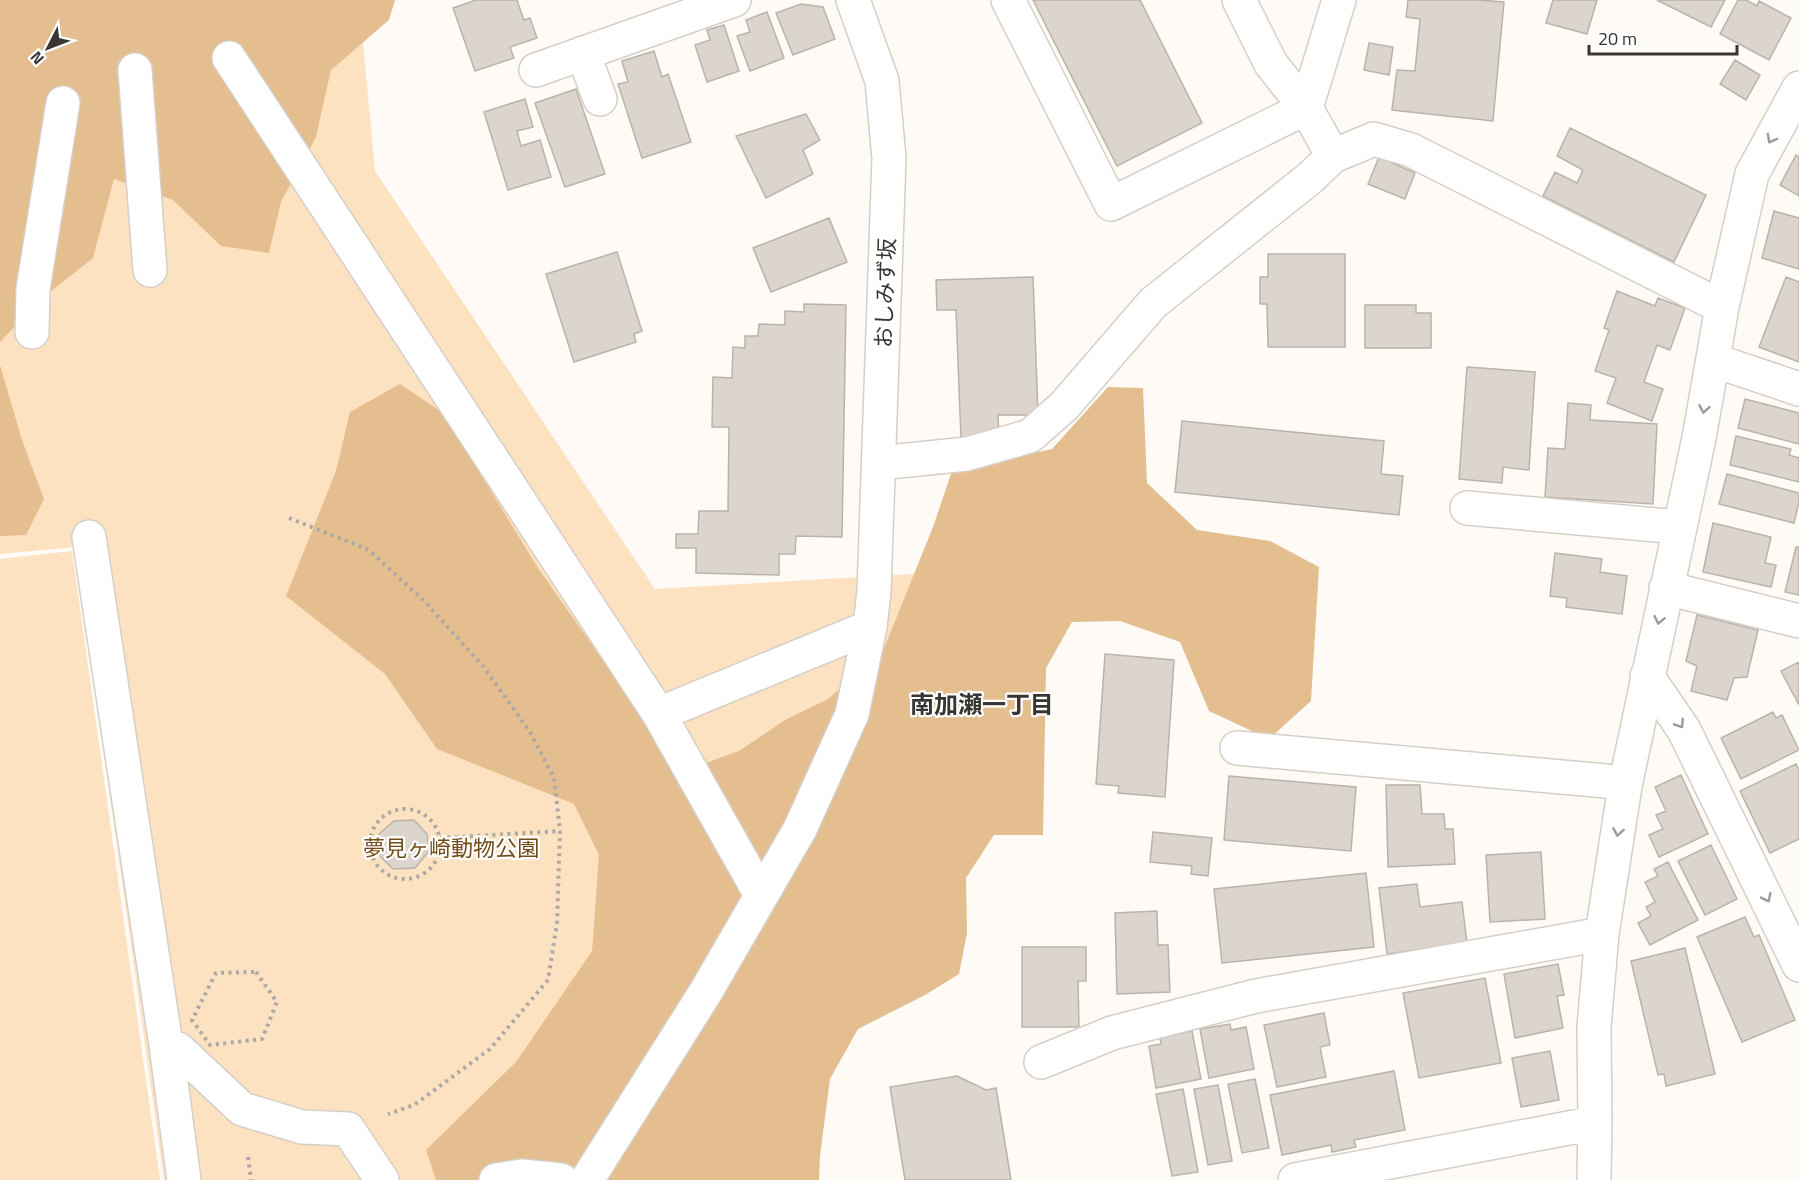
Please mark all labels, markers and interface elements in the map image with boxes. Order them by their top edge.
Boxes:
north arrow [18,18,78,78]
scale bar [1589,18,1738,56]
text: 20 m [1598,25,1637,52]
text: N [24,46,49,70]
one-way arrow [1767,133,1778,143]
street label: おしみず坂 [866,237,904,349]
one-way arrow [1698,403,1711,413]
one-way arrow [1653,615,1666,625]
district label: 南加瀬一丁目 [910,686,1054,722]
one-way arrow [1673,717,1684,728]
one-way arrow [1612,827,1624,836]
park label: 夢見ヶ崎動物公園 [363,831,539,865]
one-way arrow [1759,892,1771,903]

